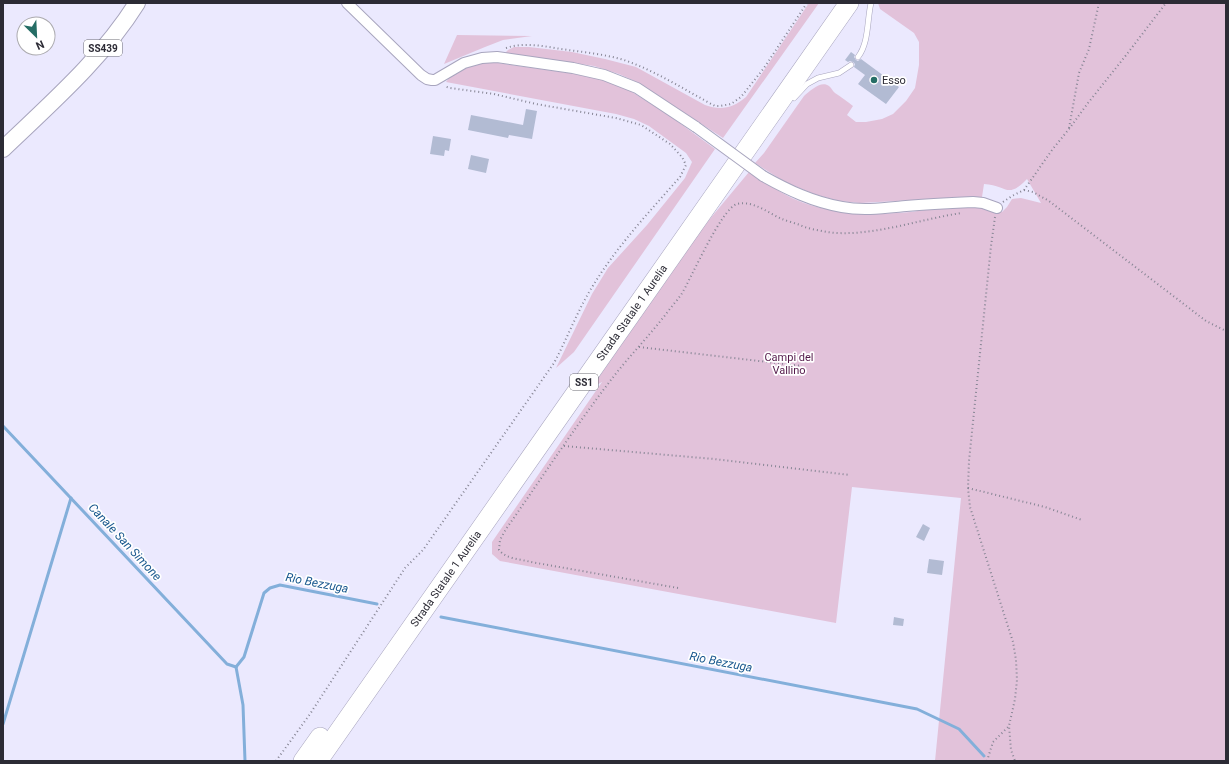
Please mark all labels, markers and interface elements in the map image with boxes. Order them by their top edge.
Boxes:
north arrow [16,16,56,56]
text: N [33,37,46,52]
road number: SS439 [84,40,122,56]
place label: Esso [882,74,906,87]
marker: Esso [869,75,879,85]
street label: Strada Statale 1 Aurelia [594,262,670,364]
park label: Campi del Vallino [764,351,814,377]
road number: SS1 [570,374,598,390]
water label: Canale San Simone [86,500,164,584]
street label: Strada Statale 1 Aurelia [408,528,484,630]
water label: Rio Bezzuga [284,570,350,596]
water label: Rio Bezzuga [688,649,754,675]

